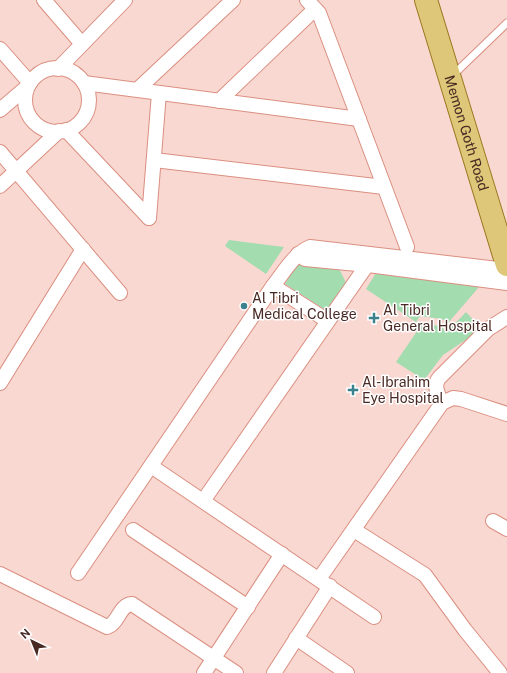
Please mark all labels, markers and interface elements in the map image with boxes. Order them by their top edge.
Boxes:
street label: Memon Goth Road [441,73,492,193]
place label: Al Tibri Medical College [252,290,357,322]
marker: Al Tibri Medical College [239,301,249,311]
place label: Al Tibri General Hospital [383,302,493,334]
marker: Al Tibri General Hospital [368,312,380,324]
place label: Al-Ibrahim Eye Hospital [362,374,444,406]
marker: Al-Ibrahim Eye Hospital [347,384,359,396]
north arrow [12,621,52,661]
text: N [18,626,32,641]

